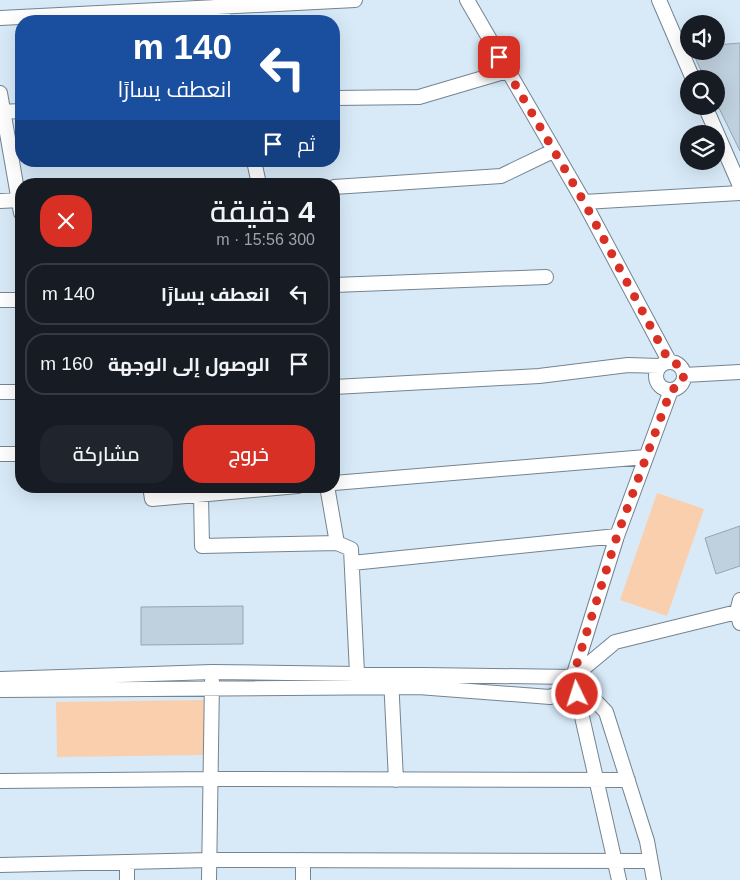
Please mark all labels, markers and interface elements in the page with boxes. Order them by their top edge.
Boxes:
map controls [680,15,725,170]
button: sound [680,15,725,60]
text: 140 m [133,27,232,66]
icon: left [250,35,315,100]
pin [478,36,520,78]
icon: arrive [485,43,513,71]
button: search [680,70,725,115]
text: انعطف يسارًا [117,77,232,102]
button: layers [680,125,725,170]
icon: arrive [259,130,287,158]
text: ثم [297,134,315,155]
button: close [40,195,92,247]
text: 4 دقيقة [210,195,315,228]
text: 300 m · 15:56 [216,231,315,248]
icon: left [285,280,313,308]
text: 140 m [42,283,95,304]
text: انعطف يسارًا [161,284,270,305]
icon: arrive [285,350,313,378]
text: 160 m [40,353,93,374]
text: الوصول إلى الوجهة [108,354,270,375]
button: مشاركة [40,425,173,483]
button: خروج [183,425,315,483]
position arrow [550,667,602,719]

